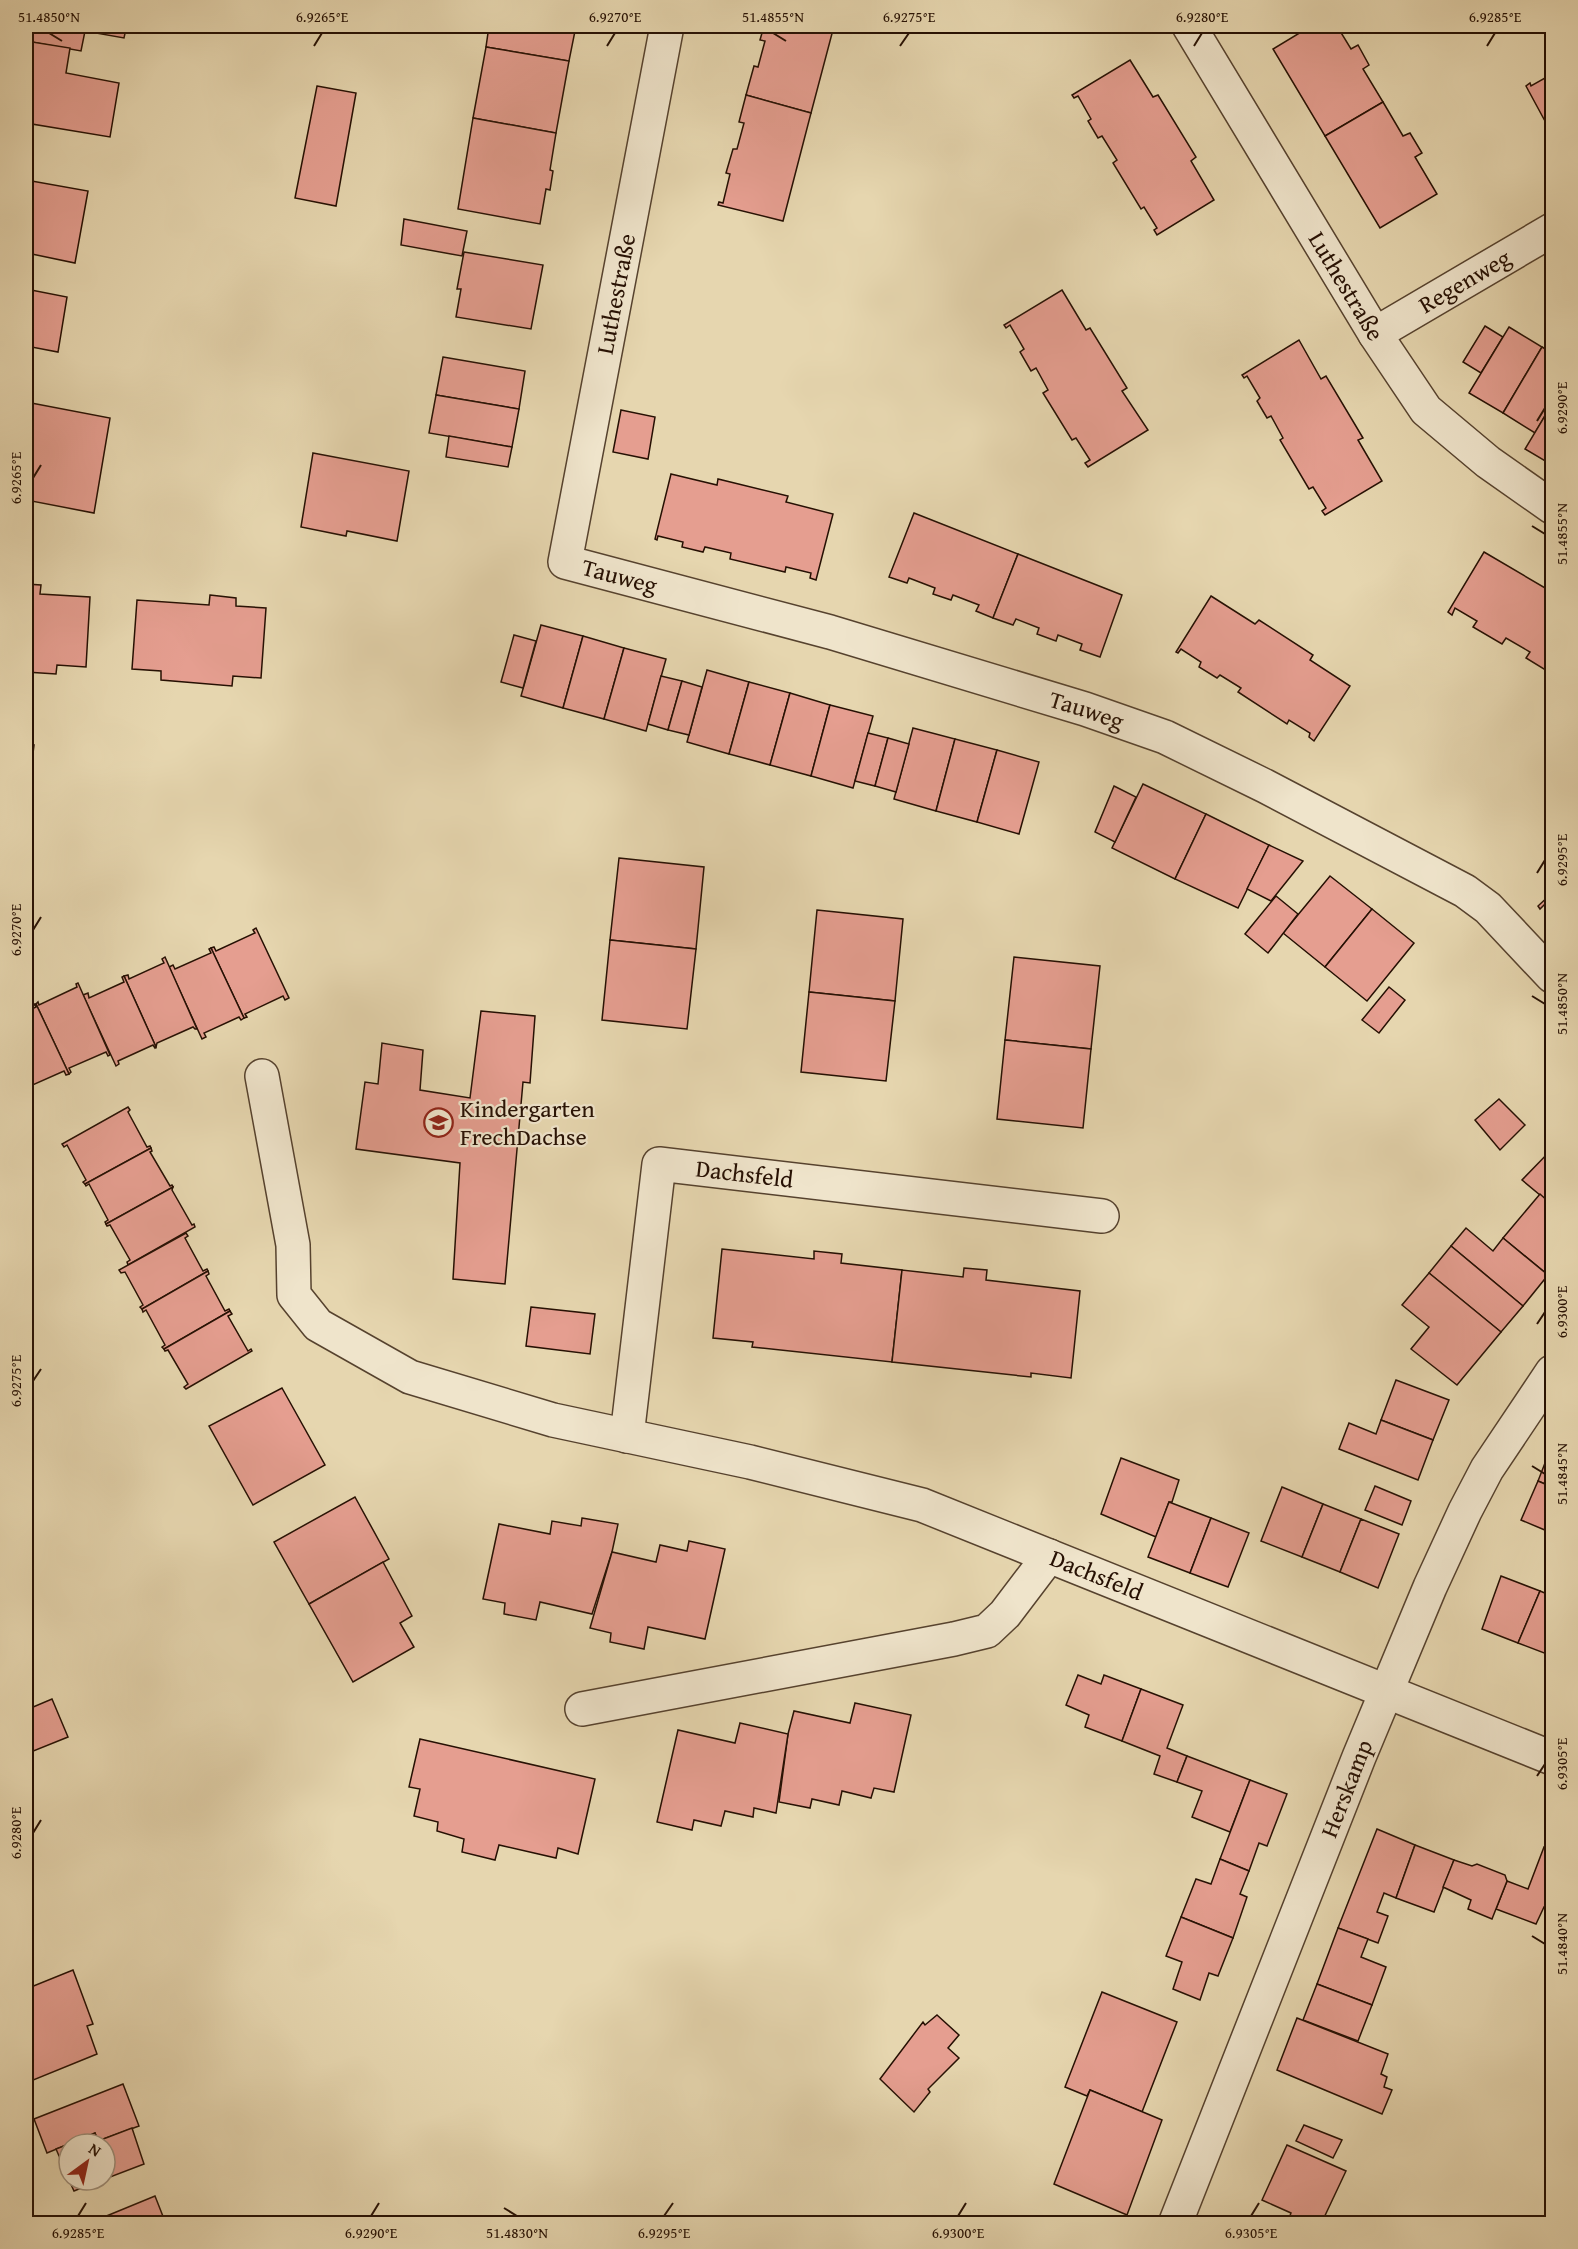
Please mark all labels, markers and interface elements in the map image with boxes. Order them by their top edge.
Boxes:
text: 51.4850°N [18,6,80,27]
text: 6.9265°E [296,6,349,27]
text: 6.9270°E [589,6,642,27]
text: 51.4855°N [742,6,804,27]
text: 6.9275°E [883,6,936,27]
text: 6.9280°E [1176,6,1229,27]
text: 6.9285°E [1469,6,1522,27]
street label: Luthestraße [1300,225,1393,347]
street label: Luthestraße [587,231,644,357]
street label: Regenweg [1412,240,1517,322]
text: 6.9290°E [1551,381,1572,434]
text: 6.9265°E [5,451,26,504]
text: 51.4855°N [1551,503,1572,565]
street label: Tauweg [578,549,661,603]
street label: Tauweg [1045,681,1129,738]
text: 6.9295°E [1551,833,1572,886]
text: 6.9270°E [5,903,26,956]
text: 51.4850°N [1551,973,1572,1035]
place label: Kindergarten FrechDachse [460,1091,595,1154]
school or university icon: Kindergarten FrechDachse [423,1107,455,1139]
street label: Dachsfeld [694,1150,795,1197]
text: 6.9300°E [1551,1285,1572,1338]
text: 6.9275°E [5,1354,26,1407]
text: 51.4845°N [1551,1443,1572,1505]
street label: Dachsfeld [1045,1540,1149,1609]
street label: Herskamp [1311,1734,1381,1843]
text: 6.9305°E [1551,1737,1572,1790]
text: 6.9280°E [5,1806,26,1859]
text: 51.4840°N [1551,1913,1572,1975]
north arrow [57,2132,117,2192]
text: N [84,2136,106,2163]
text: 6.9285°E [52,2222,105,2243]
text: 6.9290°E [345,2222,398,2243]
text: 51.4830°N [486,2222,548,2243]
text: 6.9295°E [638,2222,691,2243]
text: 6.9300°E [932,2222,985,2243]
text: 6.9305°E [1225,2222,1278,2243]

